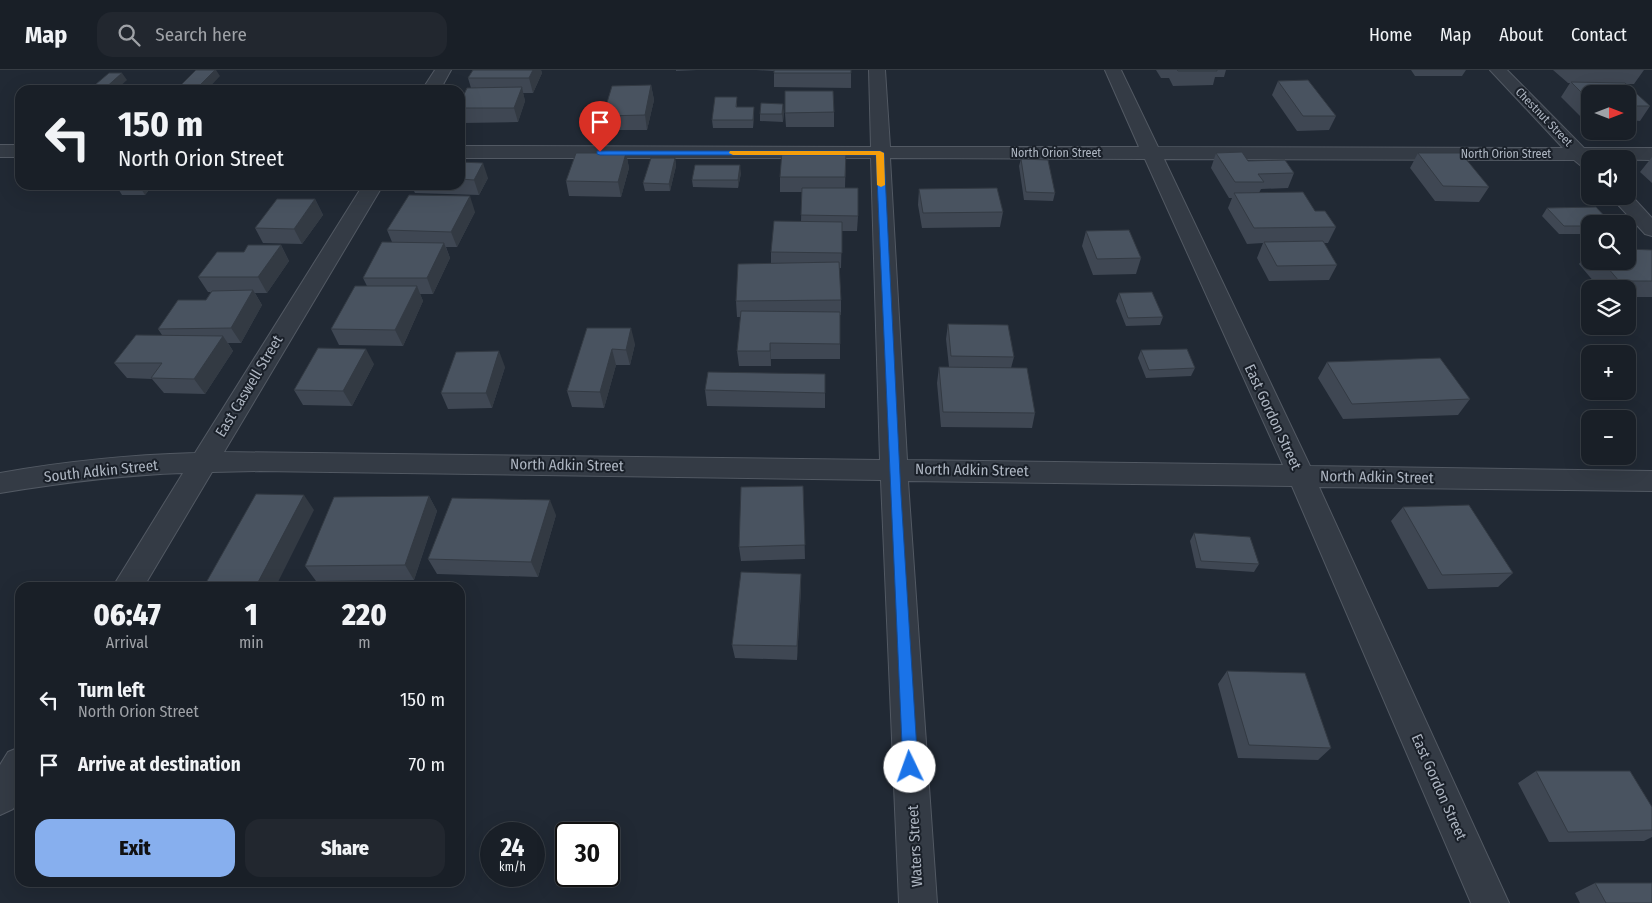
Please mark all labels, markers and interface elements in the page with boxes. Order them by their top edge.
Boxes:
search box [97,12,447,57]
text: Map [25,21,67,49]
icon: search [115,21,143,49]
text: Search here [155,23,247,46]
text: Home [1369,24,1412,46]
text: Map [1440,24,1471,46]
text: About [1499,24,1543,46]
text: Contact [1571,24,1627,46]
street label: Chestnut Street [1513,85,1576,149]
north arrow [1581,85,1636,140]
map controls [1581,85,1636,465]
pin [579,101,621,152]
text: 150 m [118,103,203,145]
icon: left [35,105,100,170]
icon: arrive [586,108,614,136]
text: North Orion Street [118,145,284,172]
street label: North Orion Street [1011,146,1101,160]
street label: North Orion Street [1461,147,1551,161]
button: sound [1581,150,1636,205]
button: search [1581,215,1636,270]
button: layers [1581,280,1636,335]
street label: East Caswell Street [212,332,287,440]
button: + [1581,345,1636,400]
street label: East Gordon Street [1241,361,1305,473]
button: − [1581,410,1636,465]
street label: North Adkin Street [510,455,624,475]
street label: South Adkin Street [43,456,159,486]
street label: North Adkin Street [915,460,1029,480]
street label: North Adkin Street [1320,467,1434,487]
text: 06:47 [93,597,161,633]
text: 1 [245,597,258,633]
text: 220 [342,597,387,633]
text: Arrival [106,633,148,652]
text: min [239,633,264,652]
text: m [358,633,371,652]
text: Turn left [78,679,145,702]
icon: left [35,686,63,714]
text: 150 m [400,688,445,711]
text: North Orion Street [78,702,199,721]
street label: East Gordon Street [1407,731,1471,843]
position arrow [883,740,935,792]
icon: arrive [35,751,63,779]
text: Arrive at destination [78,753,241,776]
text: 70 m [409,753,445,776]
street label: Waters Street [904,804,926,887]
button: Exit [35,819,235,877]
button: Share [245,819,445,877]
speed limit sign: 30 [555,822,620,887]
text: 24 [501,833,524,863]
text: km/h [499,860,526,874]

